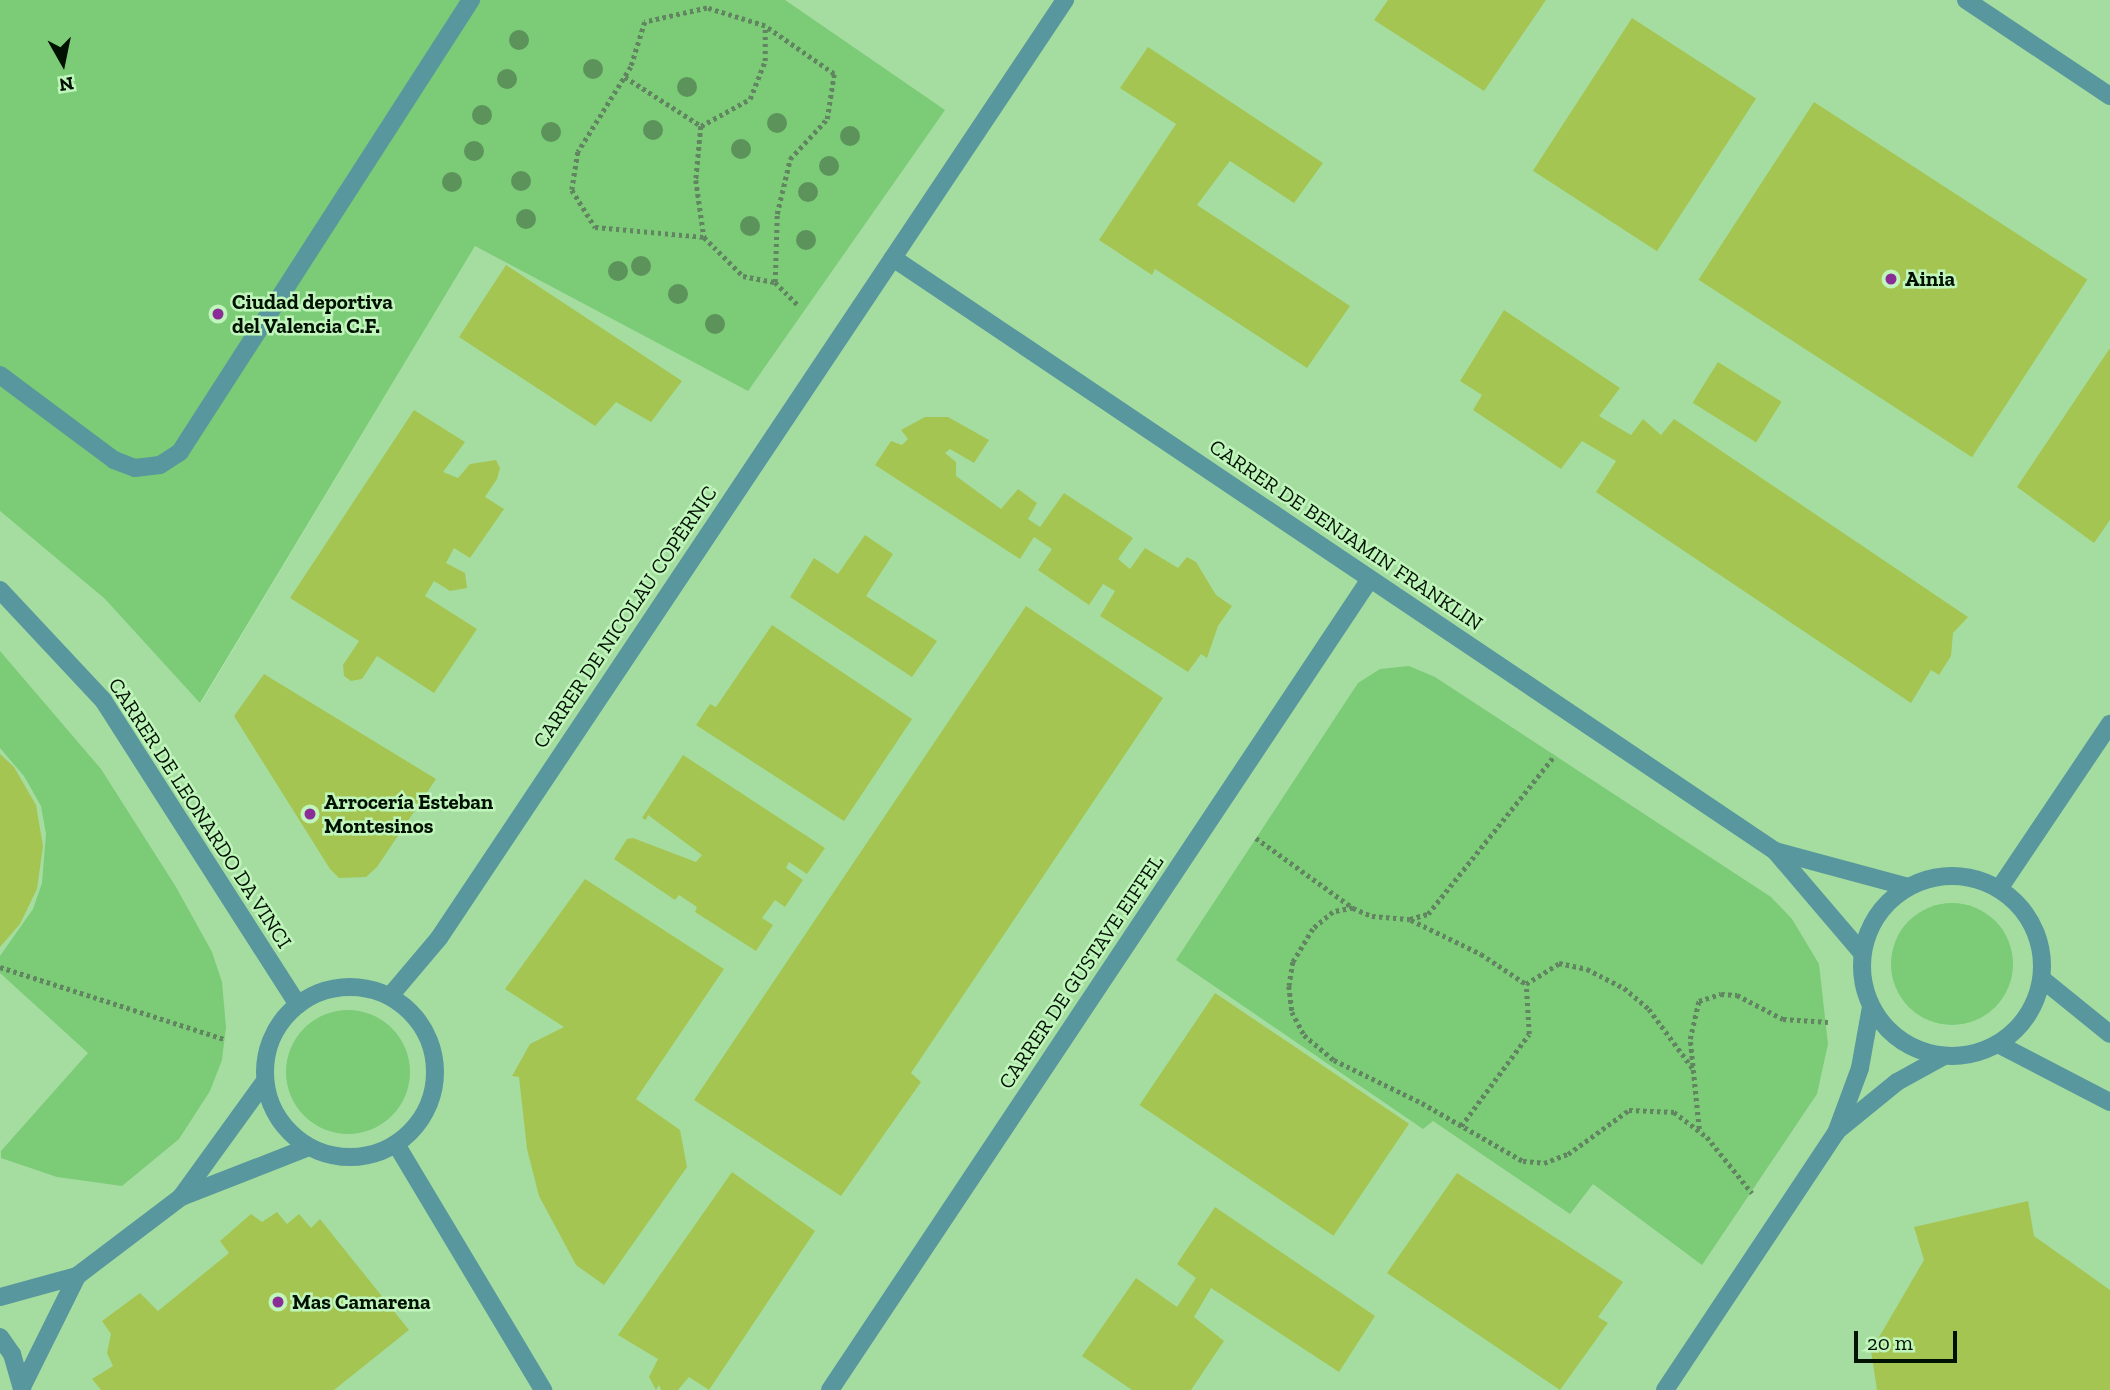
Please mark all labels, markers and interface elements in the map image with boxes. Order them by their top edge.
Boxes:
north arrow [28,28,98,98]
text: N [57,72,75,97]
place label: Ainia [1905,266,1955,292]
marker: Ainia [1883,271,1899,287]
place label: Ciudad deportiva del Valencia C.F. [232,289,393,339]
marker: Ciudad deportiva del Valencia C.F. [210,306,226,322]
street label: CARRER DE BENJAMIN FRANKLIN [1205,434,1487,636]
street label: CARRER DE NICOLAU COPÈRNIC [528,481,722,753]
street label: CARRER DE LEONARDO DA VINCI [103,673,297,953]
place label: Arrocería Esteban Montesinos [324,789,493,839]
marker: Arrocería Esteban Montesinos [302,806,318,822]
street label: CARRER DE GUSTAVE EIFFEL [993,850,1169,1094]
place label: Mas Camarena [292,1289,431,1315]
marker: Mas Camarena [270,1294,286,1310]
scale bar [1858,1316,1961,1360]
text: 20 m [1867,1330,1913,1355]

